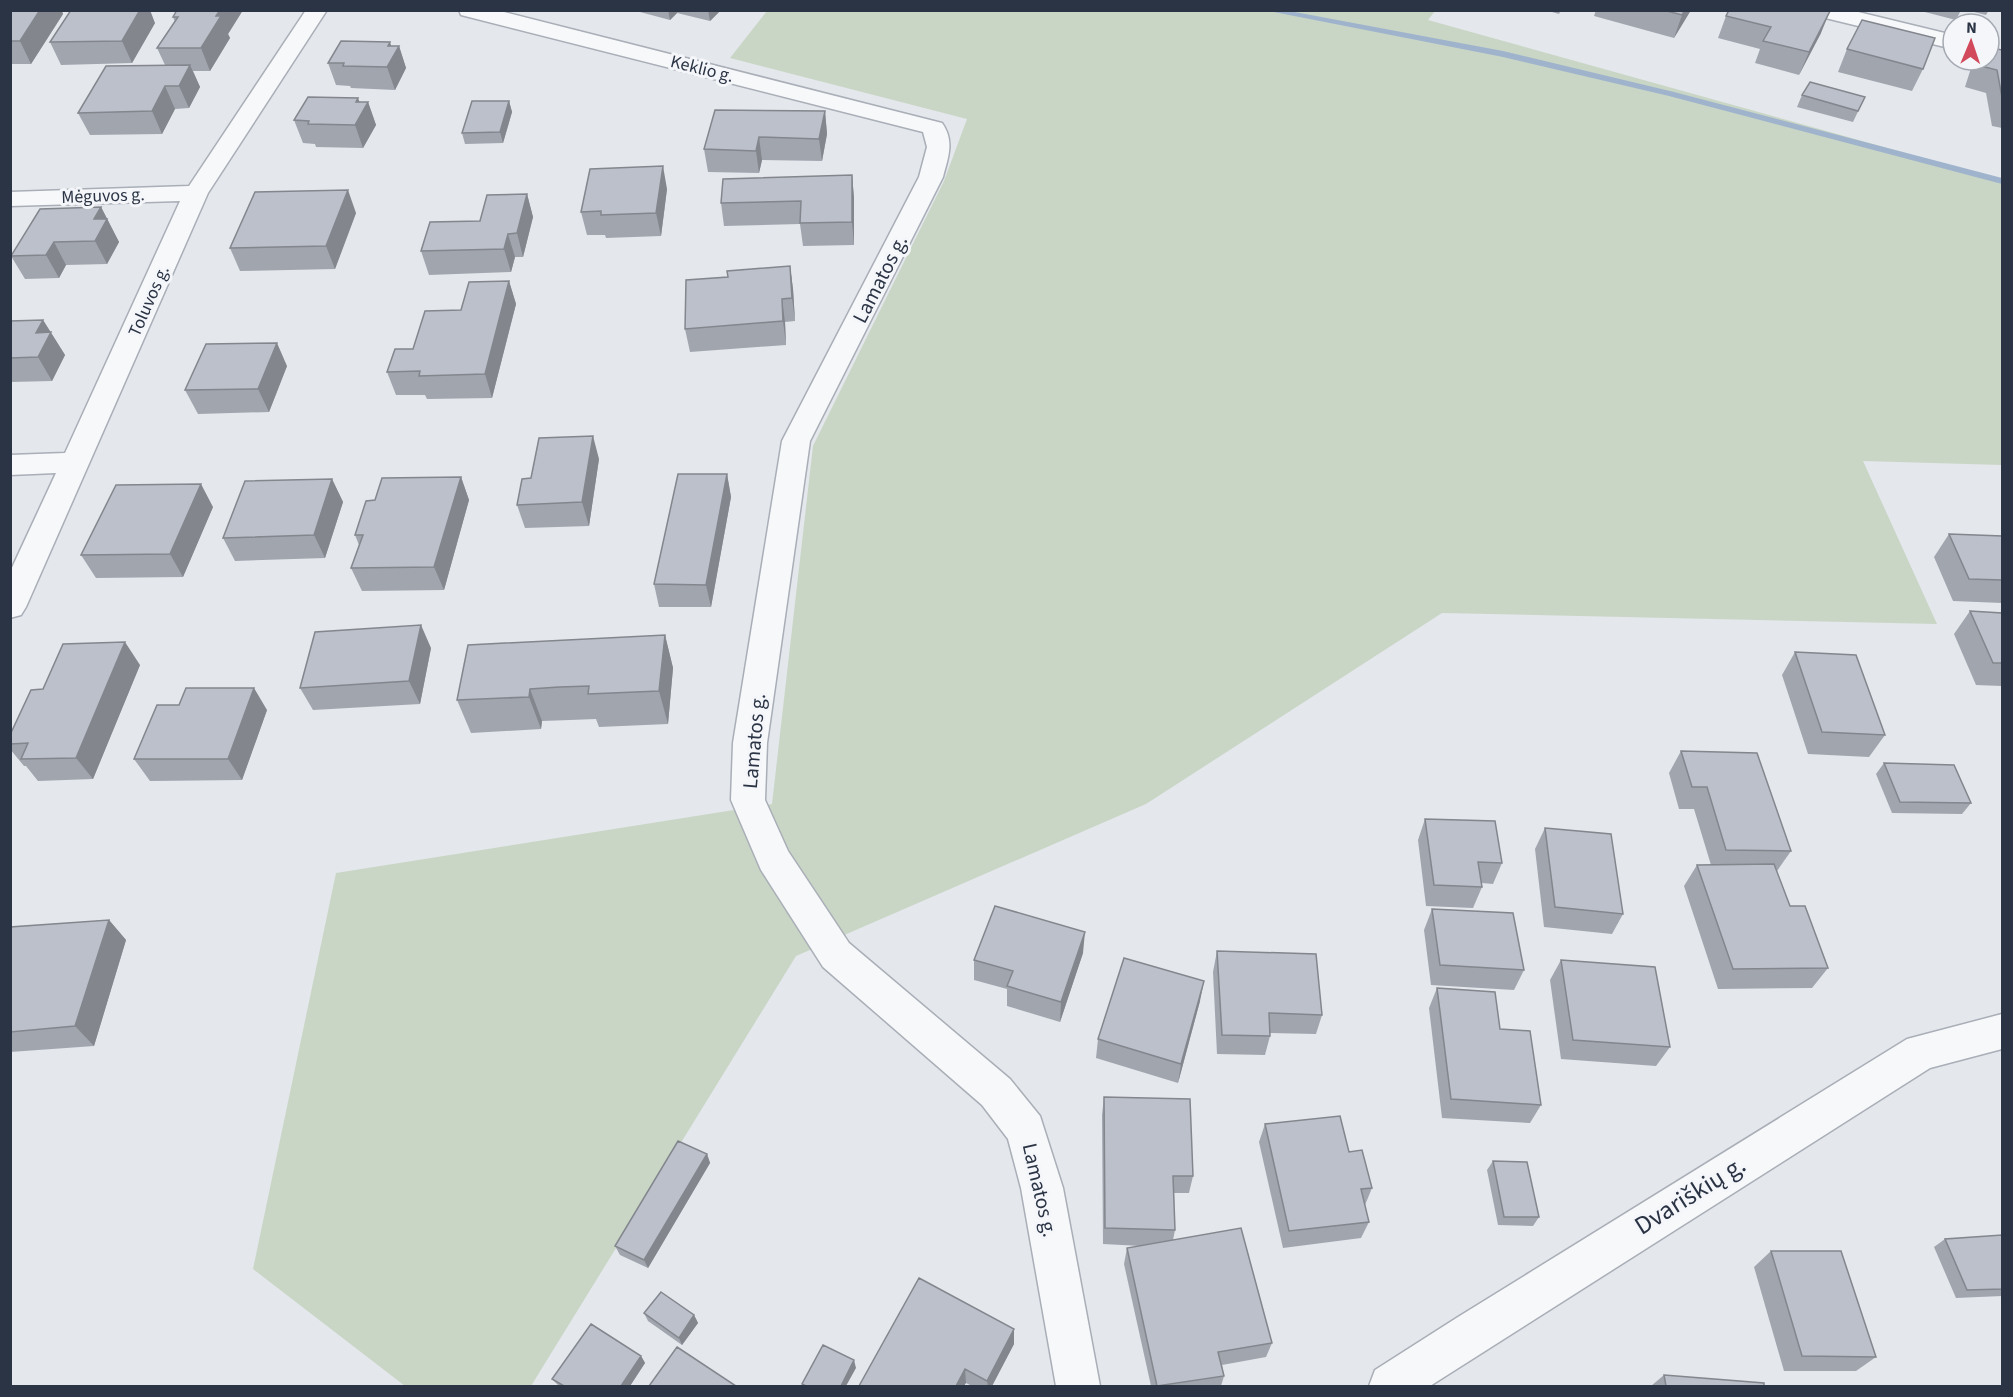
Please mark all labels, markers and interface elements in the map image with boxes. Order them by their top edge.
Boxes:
north arrow [1941,12,2001,72]
text: N [1966,17,1977,39]
street label: Keklio g. [668,49,736,89]
street label: Mėguvos g. [61,182,145,210]
street label: Lamatos g. [845,230,915,328]
street label: Toluvos g. [122,261,176,341]
street label: Lamatos g. [735,692,773,790]
street label: Lamatos g. [1015,1140,1065,1240]
street label: Dvariškių g. [1627,1146,1753,1244]

